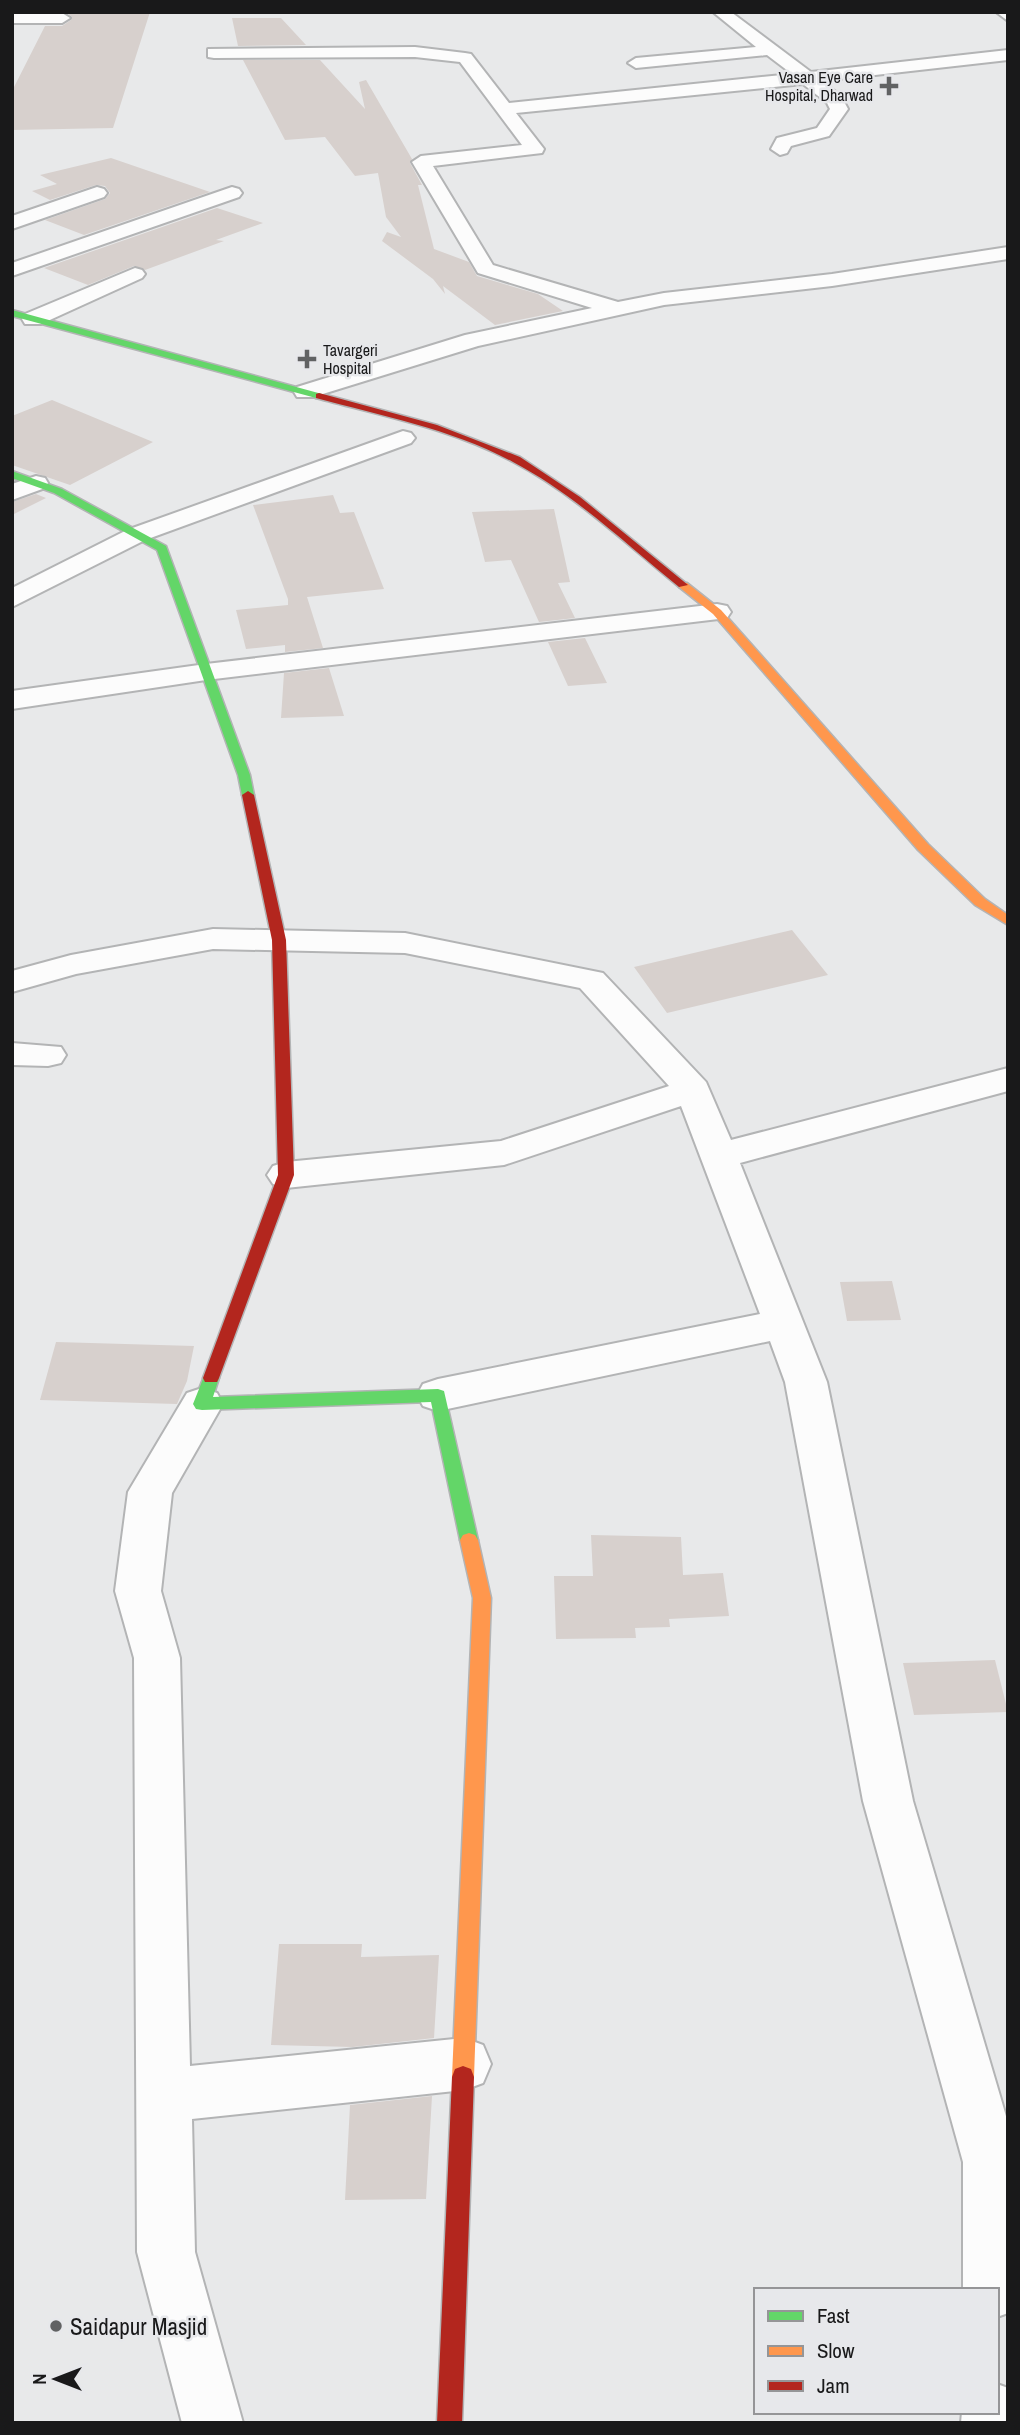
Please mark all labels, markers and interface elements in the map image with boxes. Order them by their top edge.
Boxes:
place label: Vasan Eye Care Hospital, Dharwad [765,66,873,106]
marker: Vasan Eye Care Hospital, Dharwad [879,76,899,96]
place label: Tavargeri Hospital [323,339,378,379]
marker: Tavargeri Hospital [297,349,317,369]
legend [754,2288,999,2414]
text: Fast [817,2301,850,2330]
place label: Saidapur Masjid [70,2311,207,2342]
marker: Saidapur Masjid [48,2318,64,2334]
text: Slow [817,2336,855,2365]
north arrow [21,2344,91,2414]
text: Jam [817,2371,850,2400]
text: N [26,2373,52,2385]

